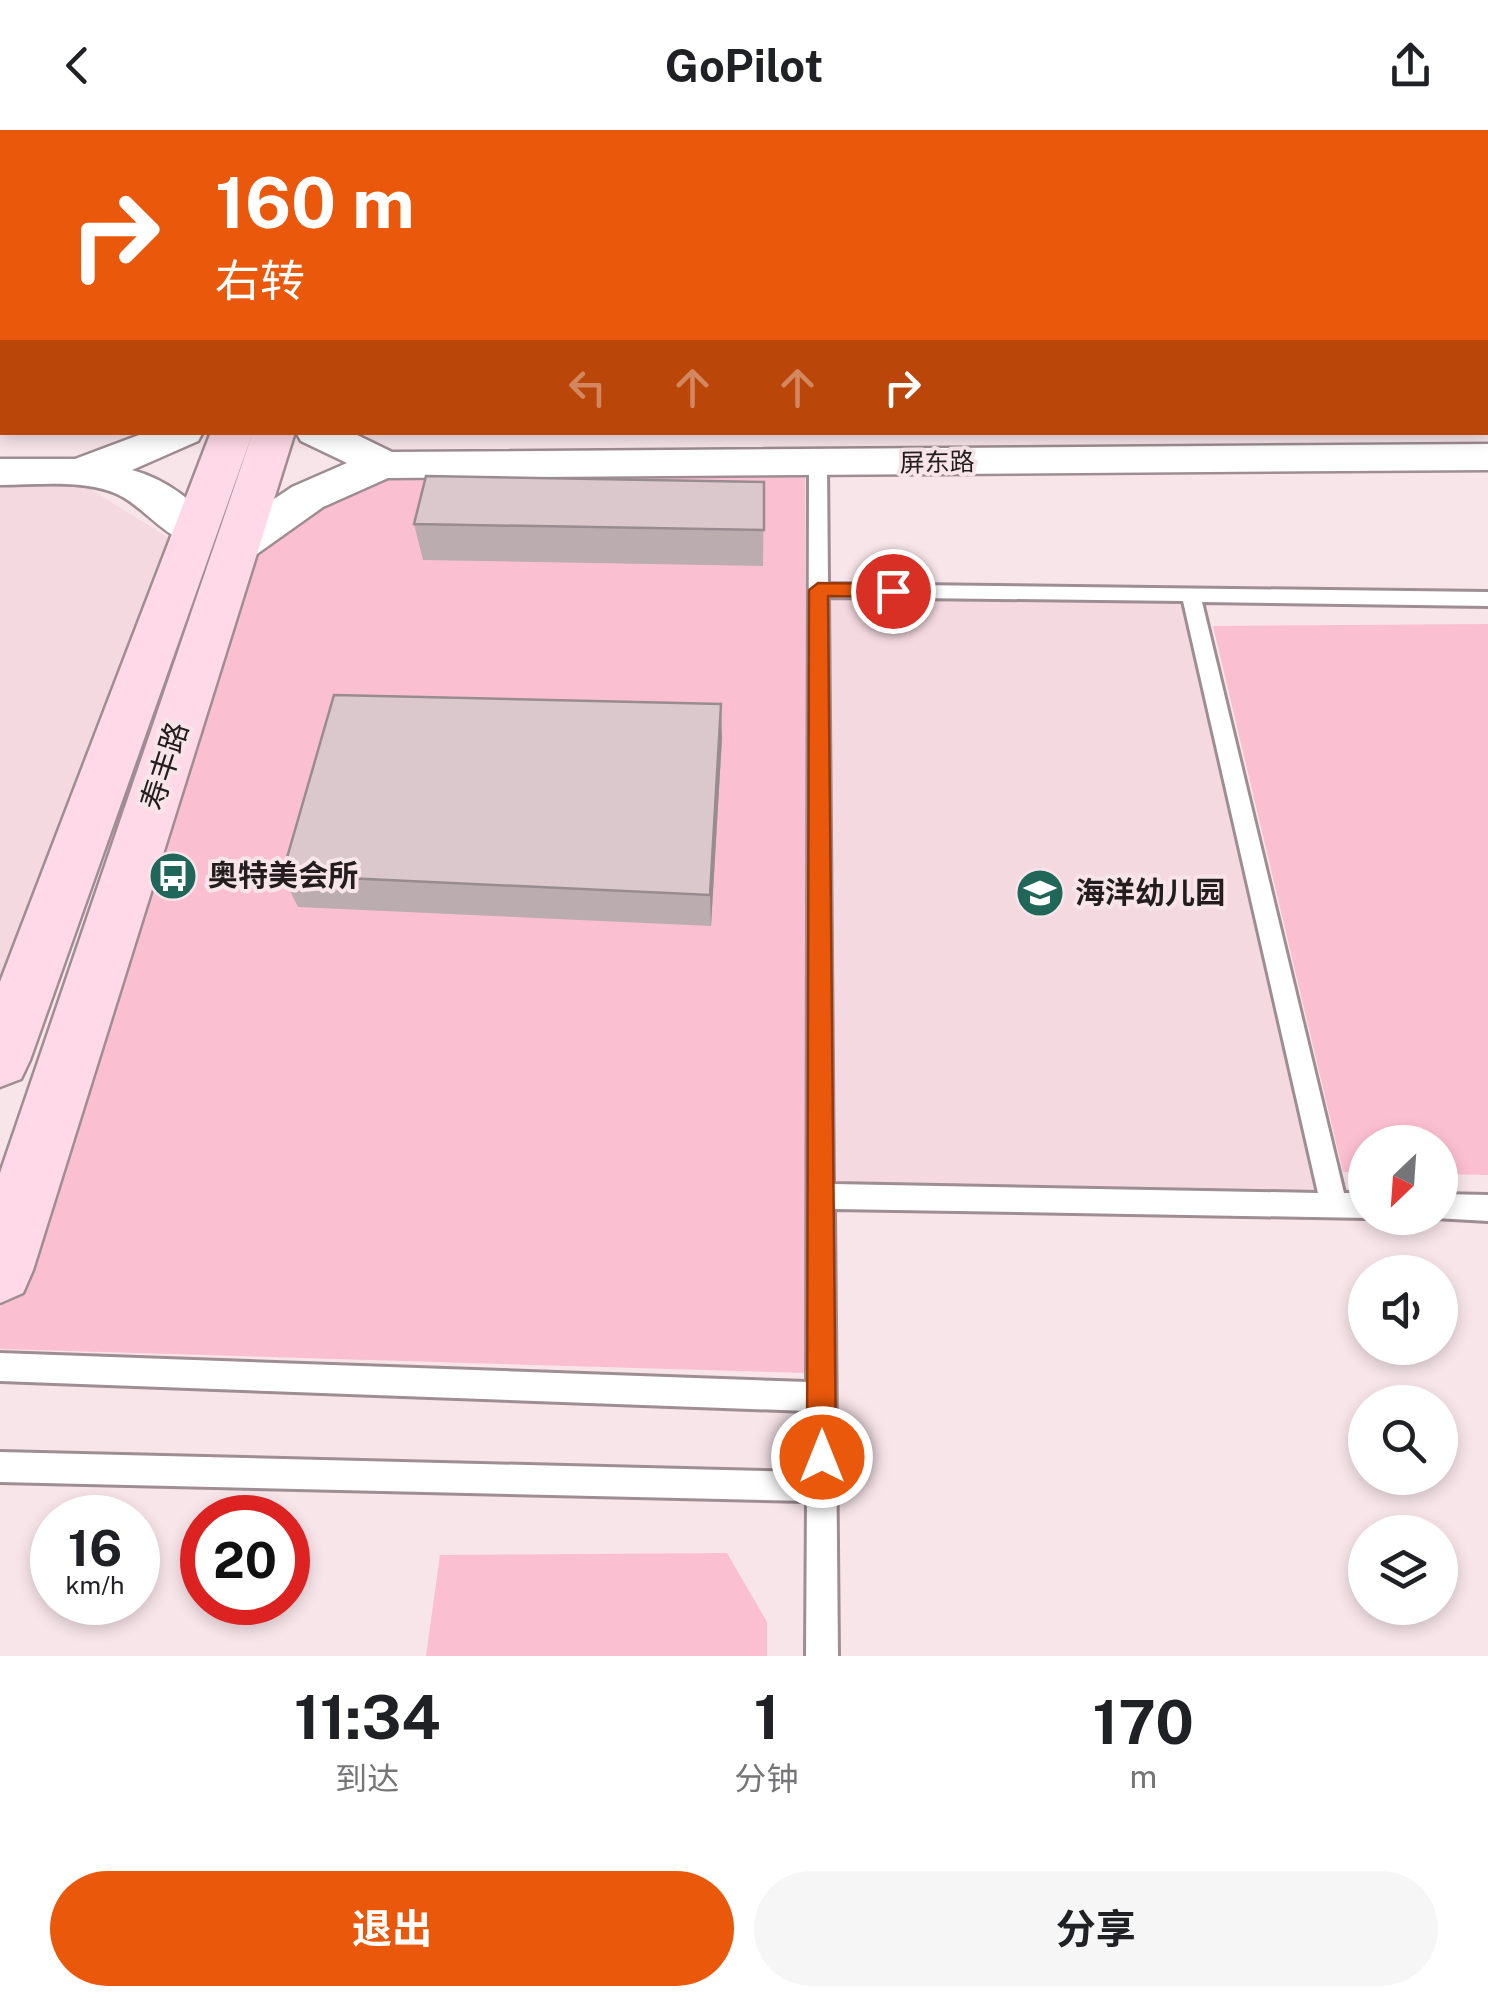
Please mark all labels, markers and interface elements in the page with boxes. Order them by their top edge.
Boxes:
icon: back [50,38,105,93]
icon: share [1383,38,1438,93]
text: GoPilot [665,39,823,92]
text: 160 m [215,161,415,244]
icon: right [50,170,180,300]
text: 右转 [215,254,305,307]
icon: left [560,360,615,415]
icon: ahead [665,360,720,415]
icon: ahead [770,360,825,415]
icon: right [875,360,930,415]
street label: 屏东路 [899,446,975,478]
pin [851,549,936,634]
icon: arrive [866,564,921,619]
street label: 寿丰路 [133,717,195,814]
bus stop icon: 奥特美会所 [147,850,199,902]
place label: 奥特美会所 [208,857,358,893]
school or university icon: 海洋幼儿园 [1014,867,1066,919]
place label: 海洋幼儿园 [1075,874,1225,910]
north arrow [1348,1125,1458,1235]
map controls [1348,1125,1458,1625]
button: sound [1348,1255,1458,1365]
button: search [1348,1385,1458,1495]
position arrow [770,1405,874,1509]
speed limit sign: 20 [180,1495,310,1625]
button: layers [1348,1515,1458,1625]
text: 16 [68,1518,122,1577]
text: km/h [66,1570,124,1600]
text: 11:34 [294,1682,441,1753]
text: 1 [754,1682,779,1753]
text: 170 [1093,1687,1194,1758]
text: m [1129,1758,1157,1795]
text: 到达 [335,1760,399,1797]
text: 分钟 [735,1760,799,1797]
button: 退出 [50,1871,734,1986]
button: 分享 [754,1871,1438,1986]

